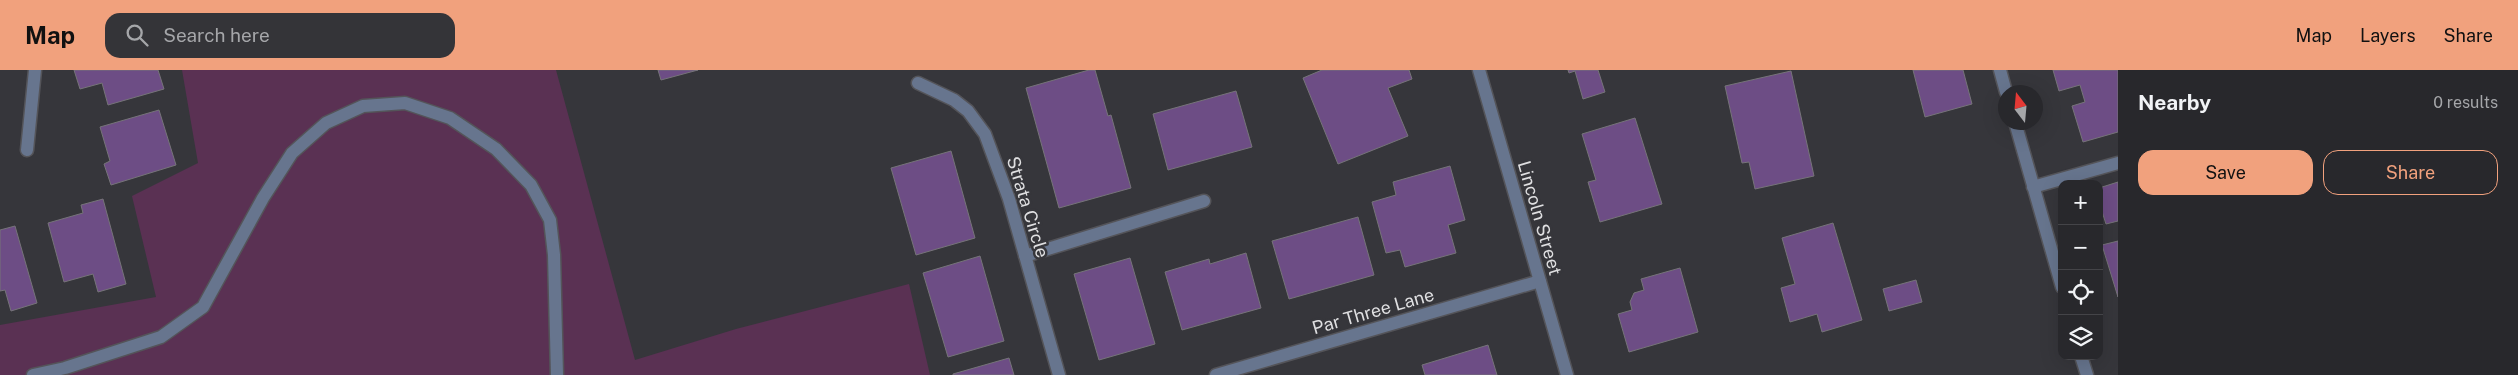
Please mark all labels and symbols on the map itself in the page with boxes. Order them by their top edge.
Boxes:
north arrow [1998,85,2043,130]
street label: Strata Circle [1003,154,1053,260]
street label: Lincoln Street [1514,158,1566,278]
street label: Par Three Lane [1310,284,1436,338]

